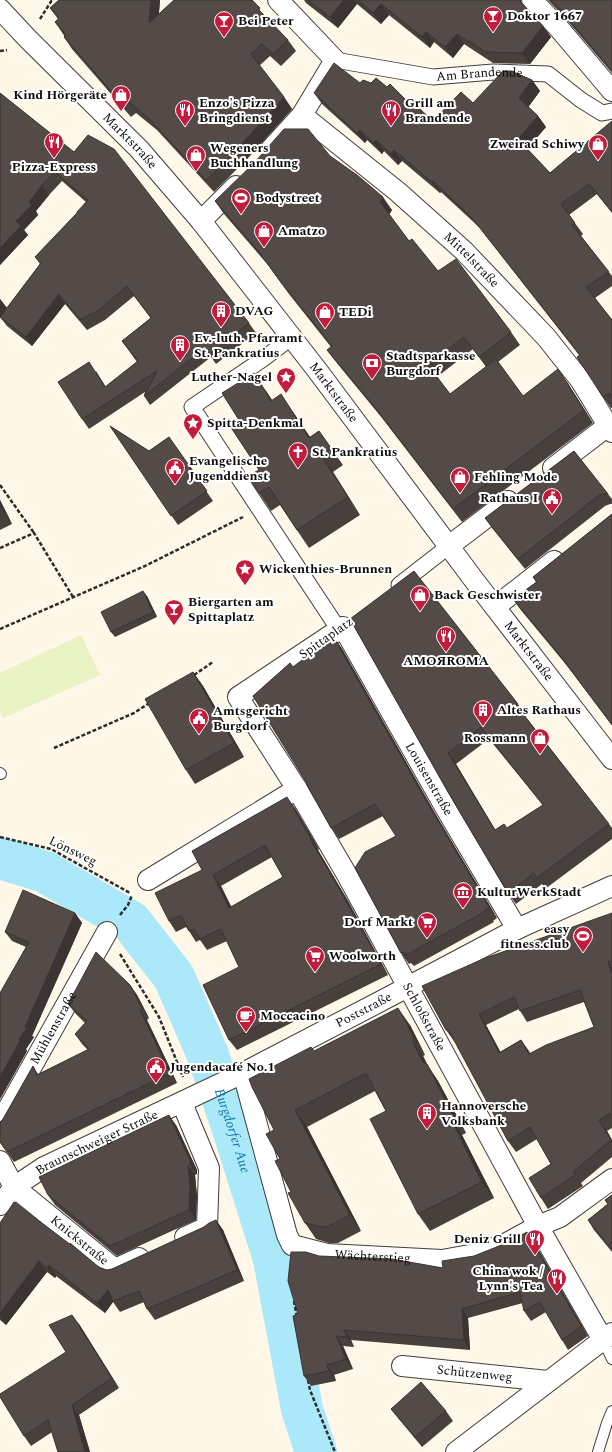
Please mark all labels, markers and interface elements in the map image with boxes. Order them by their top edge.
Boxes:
bar icon: Doktor 1667 [482,5,504,33]
place label: Doktor 1667 [507,6,582,26]
bar icon: Bei Peter [213,10,235,38]
place label: Bei Peter [238,11,294,31]
street label: Am Brandende [435,62,523,87]
shop icon: Kind Hörgeräte [110,84,132,112]
place label: Kind Hörgeräte [13,85,107,105]
place label: Enzo's Pizza Bringdienst [199,93,275,128]
place label: Grill am Brandende [405,93,471,128]
restaurant icon: Enzo's Pizza Bringdienst [174,99,196,127]
restaurant icon: Grill am Brandende [380,99,402,127]
street label: Marktstraße [98,108,162,173]
restaurant icon: Pizza-Express [43,131,65,159]
shop icon: Zweirad Schiwy [587,133,609,161]
place label: Zweirad Schiwy [490,134,585,154]
place label: Wegeners Buchhandlung [210,138,298,173]
shop icon: Wegeners Buchhandlung [185,144,207,172]
place label: Pizza-Express [12,157,96,177]
sports icon: Bodystreet [230,187,252,215]
place label: Bodystreet [255,188,320,208]
shop icon: Amatzo [253,220,275,248]
place label: Amatzo [278,221,325,241]
street label: Mittelstraße [439,227,504,292]
building icon: DVAG [210,300,232,328]
place label: DVAG [235,301,274,321]
shop icon: TEDi [314,301,336,329]
place label: TEDi [339,302,372,322]
place label: Ev.-luth. Pfarramt St. Pankratius [194,328,303,363]
building icon: Ev.-luth. Pfarramt St. Pankratius [169,334,191,362]
place label: Stadtsparkasse Burgdorf [386,346,476,381]
bank icon: Stadtsparkasse Burgdorf [361,352,383,380]
street label: Marktstraße [304,358,363,427]
place icon: Luther-Nagel [275,366,297,394]
place label: Luther-Nagel [191,367,272,387]
place icon: Spitta-Denkmal [182,412,204,440]
place label: Spitta-Denkmal [207,413,303,433]
church icon: St. Pankratius [287,441,309,469]
place label: St. Pankratius [312,442,397,462]
place label: Evangelische Jugenddienst [189,451,268,486]
public building icon: Evangelische Jugenddienst [164,457,186,485]
shop icon: Fehling Mode [449,466,471,494]
place label: Fehling Mode [474,467,558,487]
public building icon: Rathaus I [541,487,563,515]
place label: Rathaus I [480,488,538,508]
place icon: Wickenthies-Brunnen [234,558,256,586]
place label: Wickenthies-Brunnen [259,559,392,579]
shop icon: Back Geschwister [409,584,431,612]
place label: Back Geschwister [434,585,540,605]
place label: Biergarten am Spittaplatz [188,592,274,627]
bar icon: Biergarten am Spittaplatz [163,598,185,626]
street label: Spittaplatz [295,612,357,664]
street label: Marktstraße [499,617,559,685]
restaurant icon: AMOЯROMA [435,625,457,653]
place label: AMOЯROMA [403,651,489,671]
building icon: Altes Rathaus [472,699,494,727]
place label: Altes Rathaus [497,700,581,720]
place label: Amtsgericht Burgdorf [213,701,288,736]
public building icon: Amtsgericht Burgdorf [188,707,210,735]
shop icon: Rossmann [529,727,551,755]
place label: Rossmann [464,728,526,748]
street label: Louisenstraße [400,738,458,820]
street label: Lönsweg [45,831,101,871]
museum icon: KulturWerkStadt [452,881,474,909]
place label: KulturWerkStadt [477,882,582,902]
supermarket icon: Dorf Markt [416,911,438,939]
place label: Dorf Markt [344,912,413,932]
place label: easy fitness.club [500,919,570,954]
sports icon: easy fitness.club [572,925,594,953]
supermarket icon: Woolworth [304,945,326,973]
place label: Woolworth [329,946,396,966]
street label: Schloßstraße [397,979,451,1055]
street label: Poststraße [332,987,395,1033]
street label: Mühlenstraße [25,988,82,1068]
cafe icon: Moccacino [235,1005,257,1033]
place label: Moccacino [260,1006,325,1026]
public building icon: Jugendacafé No.1 [145,1056,167,1084]
place label: Jugendacafé No.1 [170,1057,275,1077]
water label: Burgdorfer Aue [209,1085,257,1175]
place label: Hannoversche Volksbank [441,1096,526,1131]
building icon: Hannoversche Volksbank [416,1102,438,1130]
street label: Braunschweiger Straße [31,1105,161,1180]
street label: Knickstraße [46,1210,113,1270]
restaurant icon: Deniz Grill [524,1228,546,1256]
place label: Deniz Grill [454,1229,521,1249]
street label: Wächterstieg [334,1244,411,1268]
place label: China wok / Lynn's Tea [473,1261,544,1296]
restaurant icon: China wok / Lynn's Tea [546,1267,568,1295]
street label: Schützenweg [436,1360,513,1387]

